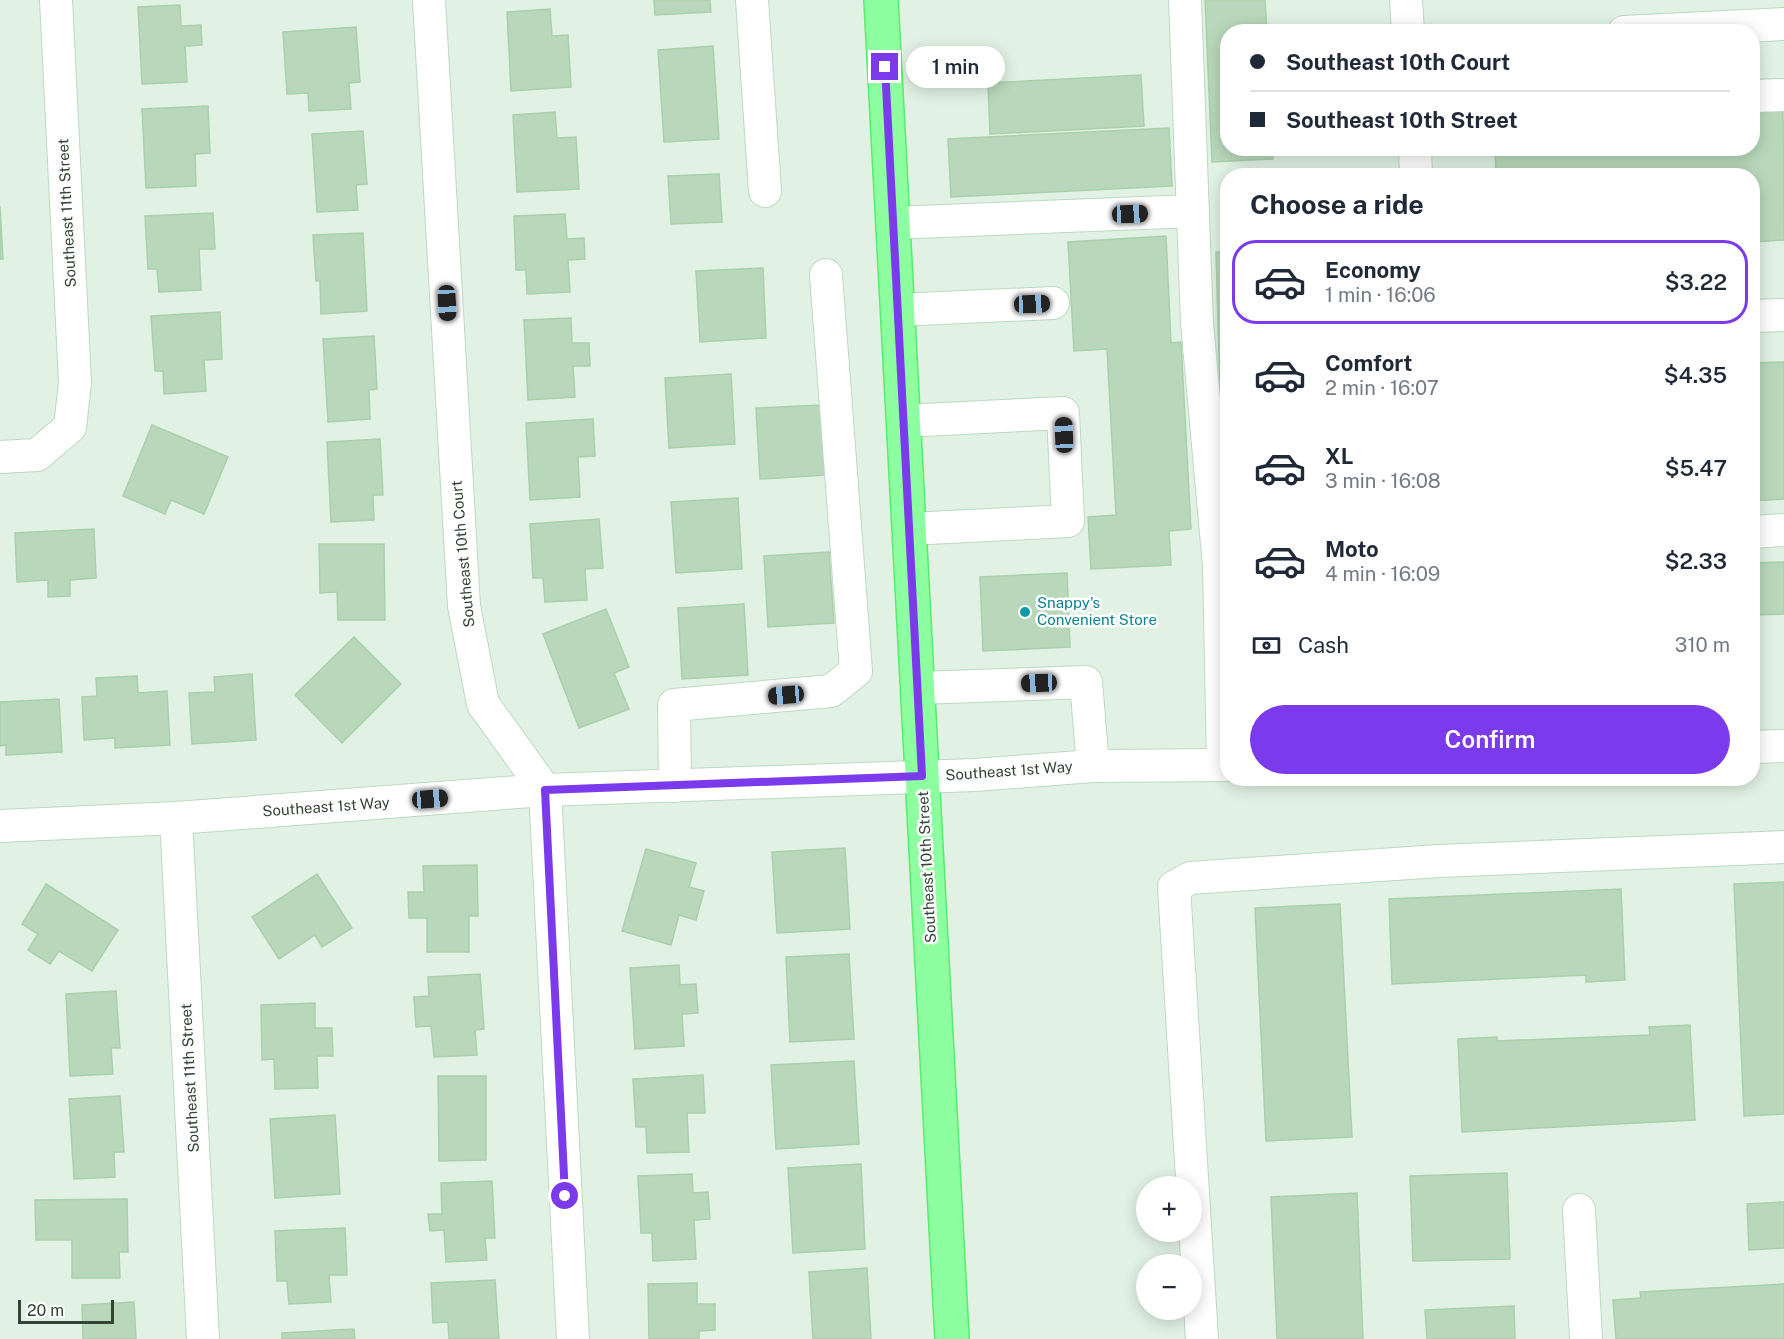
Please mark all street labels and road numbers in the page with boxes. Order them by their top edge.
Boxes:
street label: Southeast 11th Street [54,138,79,288]
street label: Southeast 10th Court [448,480,477,628]
street label: Southeast 1st Way [945,758,1073,783]
street label: Southeast 10th Street [914,790,939,944]
street label: Southeast 1st Way [262,794,390,819]
street label: Southeast 11th Street [177,1003,202,1153]

